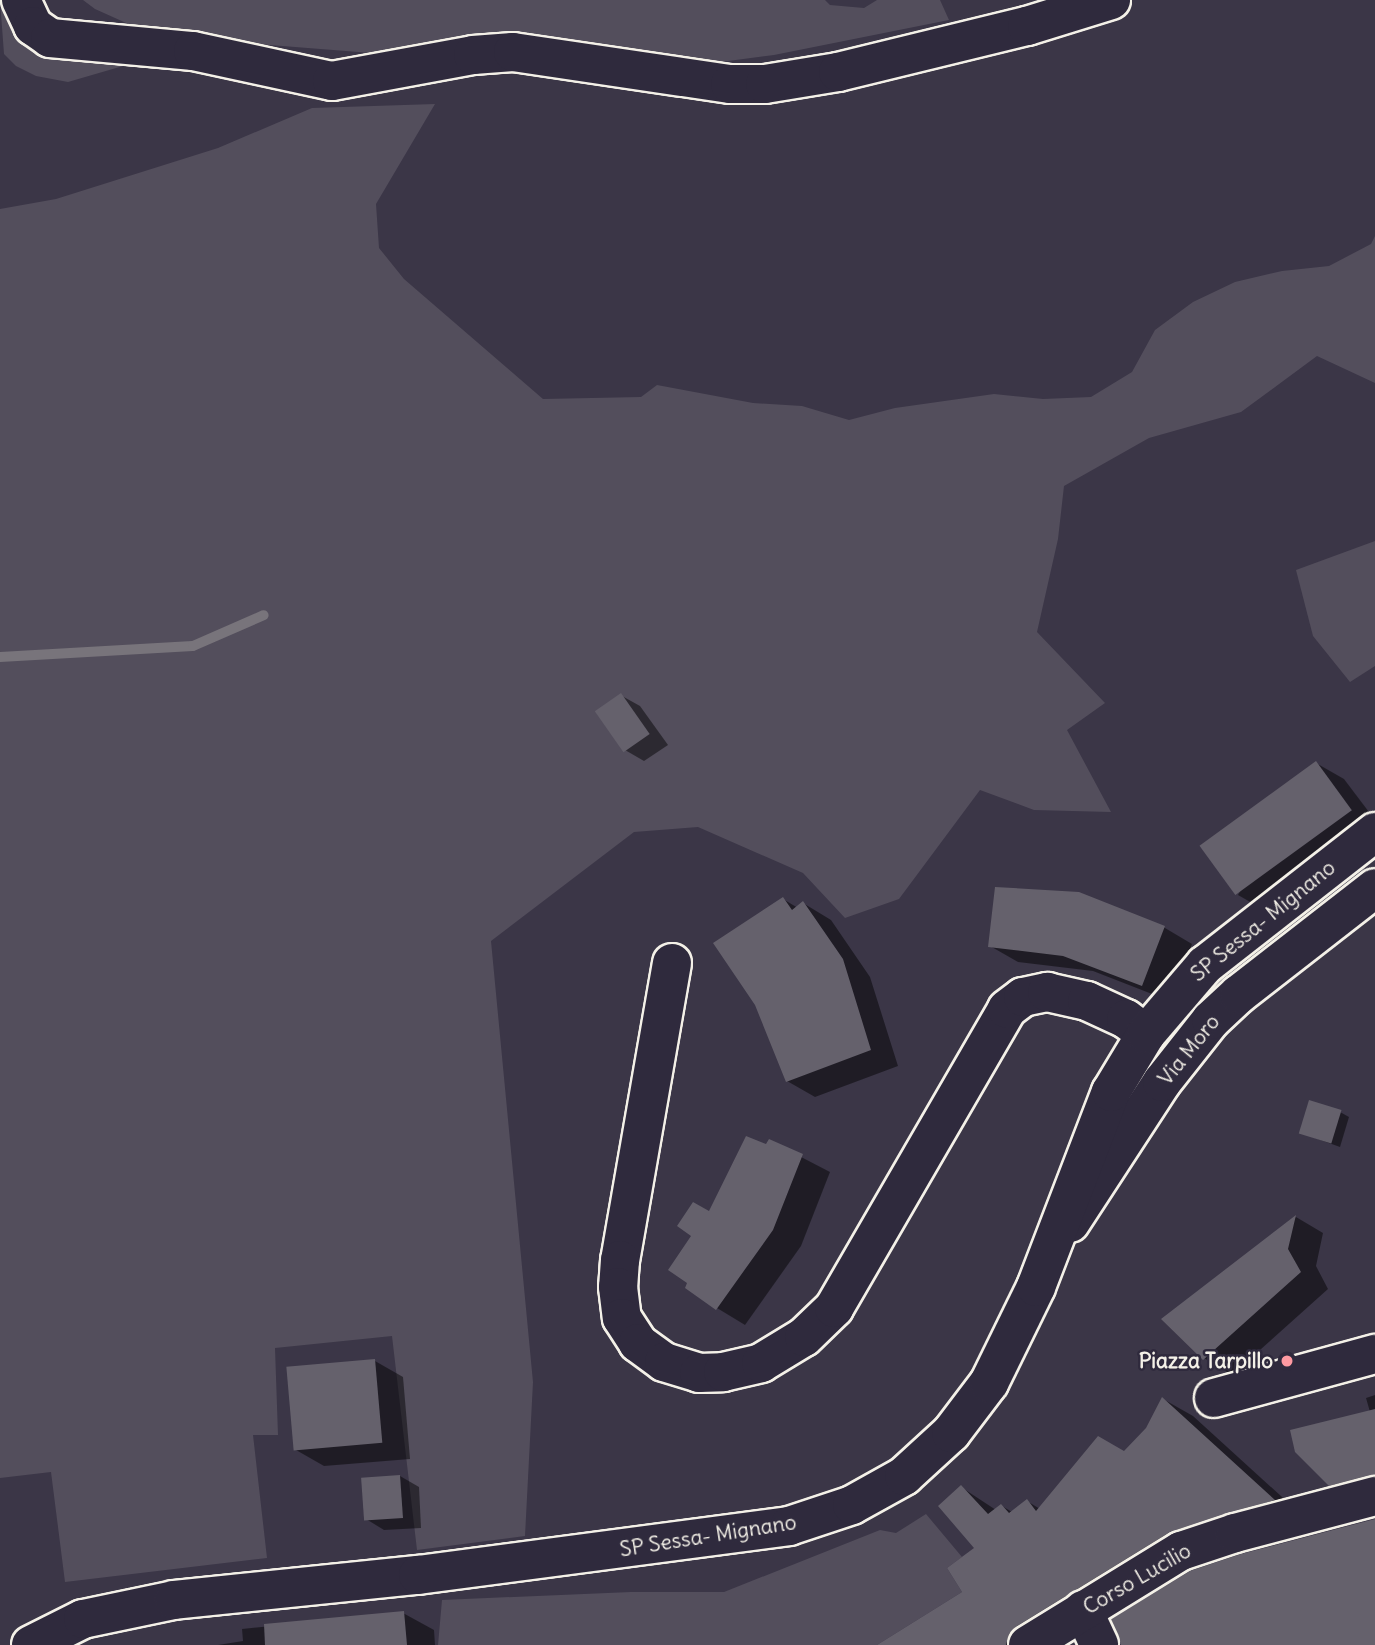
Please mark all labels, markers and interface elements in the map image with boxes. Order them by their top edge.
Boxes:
street label: SP Sessa- Mignano [1186,855,1340,987]
street label: Via Moro [1153,1010,1225,1090]
place label: Piazza Tarpillo [1139,1348,1273,1374]
marker: Piazza Tarpillo [1279,1353,1295,1369]
street label: SP Sessa- Mignano [618,1510,798,1562]
street label: Corso Lucilio [1079,1538,1195,1620]

